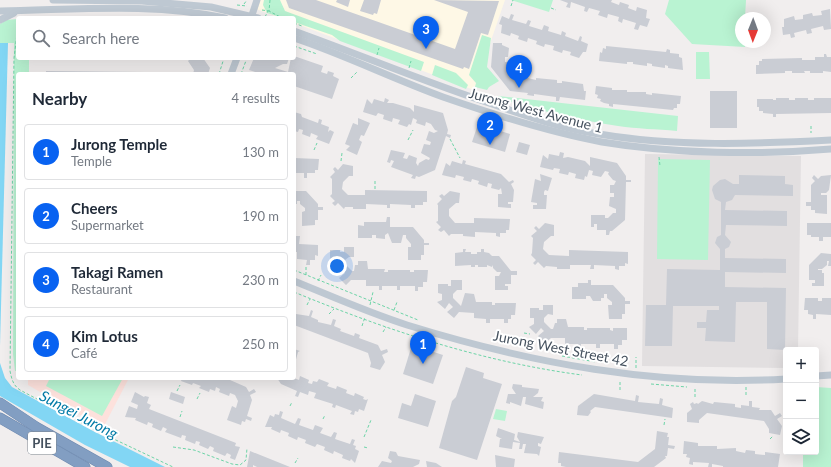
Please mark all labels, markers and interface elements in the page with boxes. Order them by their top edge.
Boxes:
north arrow [735,12,771,48]
search box [16,16,296,60]
pin: 3 [413,16,439,49]
icon: search [30,27,52,49]
text: Search here [62,29,139,47]
pin: 4 [506,55,532,88]
street label: Jurong West Avenue 1 [467,84,605,136]
text: Nearby [32,88,87,109]
text: 4 results [232,90,280,106]
pin: 2 [477,112,503,145]
text: Jurong Temple [71,135,167,153]
text: 1 [42,144,50,160]
text: 130 m [242,144,279,160]
text: Temple [71,153,112,169]
text: Cheers [71,199,118,217]
text: 2 [42,208,50,224]
text: 190 m [242,208,279,224]
text: Supermarket [71,217,144,233]
your location [327,256,347,276]
text: Takagi Ramen [71,263,163,281]
text: 3 [42,272,50,288]
text: 230 m [242,272,279,288]
text: Restaurant [71,281,133,297]
text: Kim Lotus [71,327,138,345]
street label: Jurong West Street 42 [492,327,630,369]
pin: 1 [410,331,436,364]
text: 4 [42,336,50,352]
text: 250 m [242,336,279,352]
text: Café [71,345,97,361]
map controls [783,347,819,455]
button: + [783,347,819,383]
button: − [783,383,819,419]
water label: Sungei Jurong [37,386,122,442]
button: layers [783,419,819,455]
road number: PIE [28,432,56,454]

